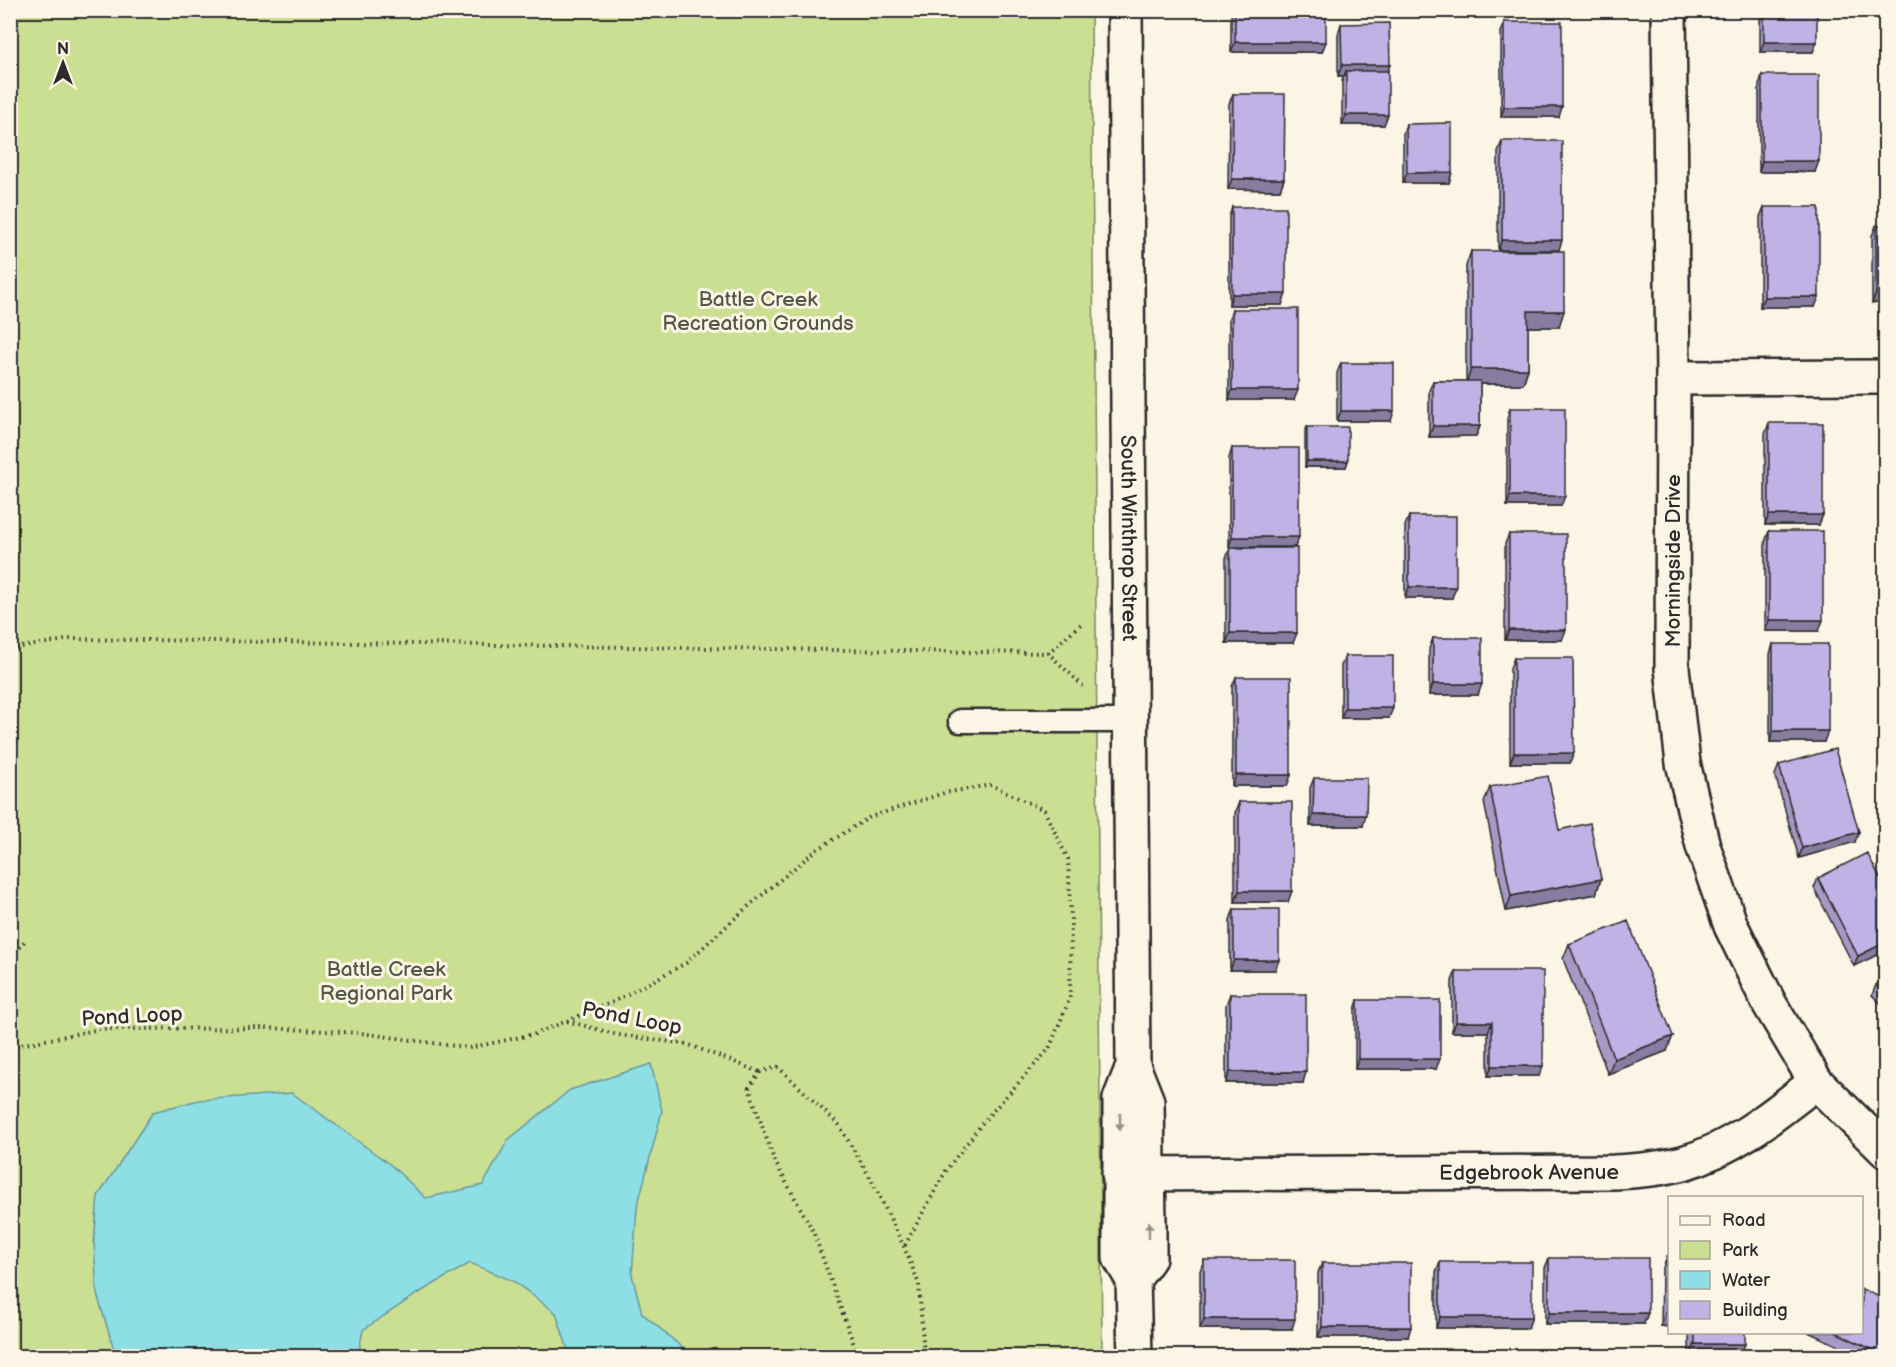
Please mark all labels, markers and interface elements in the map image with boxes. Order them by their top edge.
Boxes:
north arrow [33,33,93,93]
text: N [57,40,69,59]
park label: Battle Creek Recreation Grounds [662,287,854,336]
street label: South Winthrop Street [1115,435,1142,642]
street label: Morningside Drive [1661,474,1686,648]
park label: Battle Creek Regional Park [320,957,453,1006]
street label: Pond Loop [580,997,684,1040]
street label: Pond Loop [81,1001,183,1032]
one-way arrow [1115,1113,1125,1132]
street label: Edgebrook Avenue [1439,1160,1619,1186]
legend [1668,1196,1863,1334]
text: Road [1722,1210,1766,1231]
one-way arrow [1144,1220,1154,1239]
text: Park [1722,1240,1758,1261]
text: Water [1722,1270,1770,1291]
text: Building [1722,1300,1788,1321]

